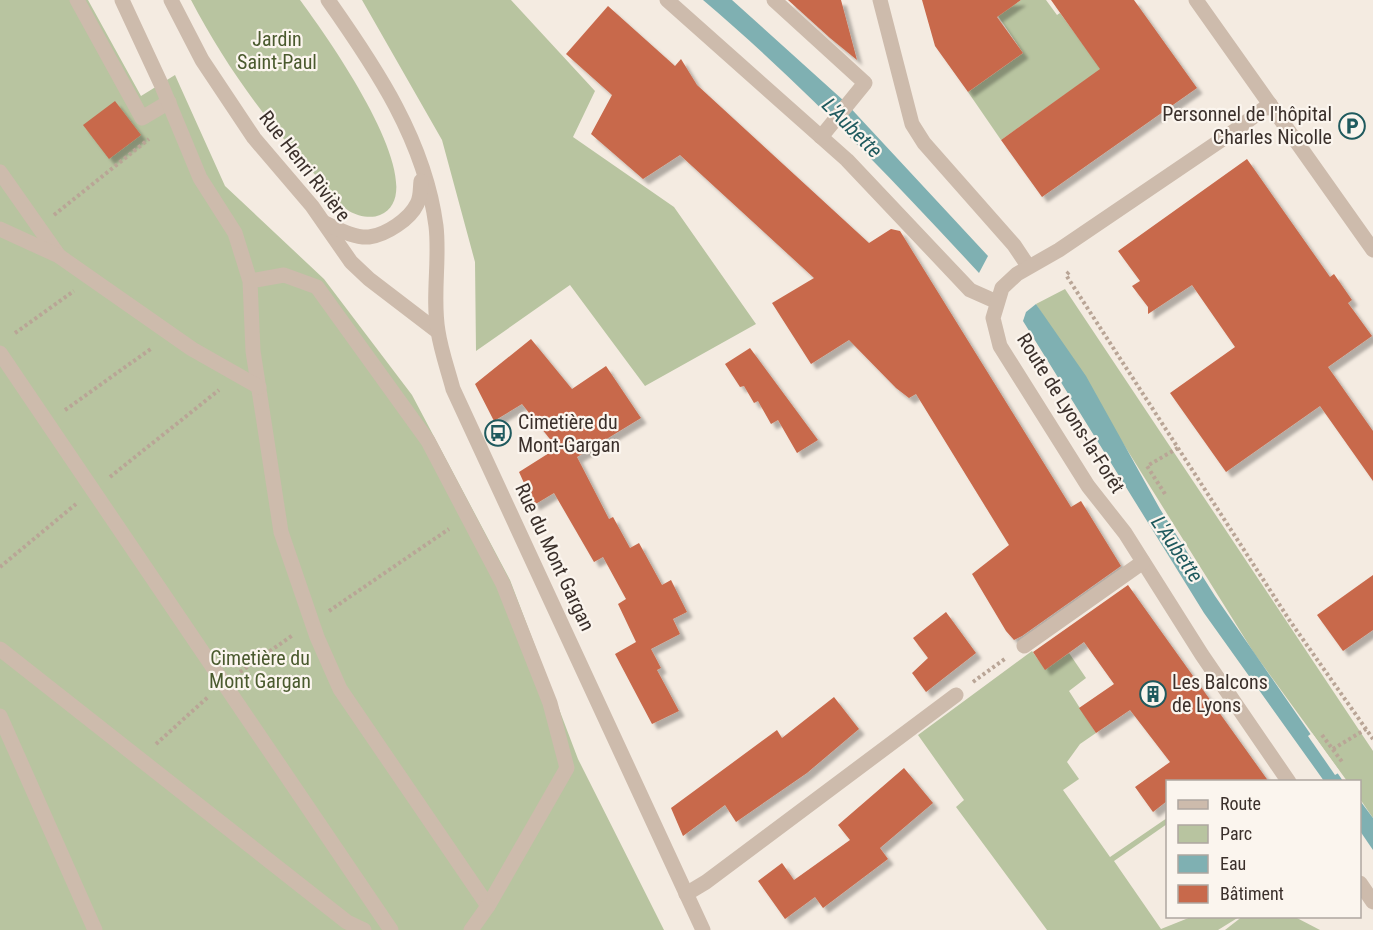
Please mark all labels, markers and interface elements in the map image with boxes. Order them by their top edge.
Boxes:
park label: Jardin Saint-Paul [237,27,317,74]
water label: L'Aubette [817,93,887,163]
place label: Personnel de l'hôpital Charles Nicolle [1162,102,1332,149]
street label: Rue Henri Rivière [254,106,356,226]
parking icon: Personnel de l'hôpital Charles Nicolle [1337,111,1367,141]
street label: Route de Lyons-la-Forêt [1012,329,1130,497]
place label: Cimetière du Mont-Gargan [518,410,620,457]
bus stop icon: Cimetière du Mont-Gargan [483,418,513,448]
street label: Rue du Mont Gargan [510,479,600,635]
water label: L'Aubette [1146,511,1208,587]
park label: Cimetière du Mont Gargan [209,646,311,693]
place label: Les Balcons de Lyons [1172,670,1268,717]
building icon: Les Balcons de Lyons [1138,679,1168,709]
legend [1166,780,1361,918]
text: Route [1220,793,1261,814]
text: Parc [1220,823,1252,844]
text: Eau [1220,853,1246,874]
text: Bâtiment [1220,883,1284,904]

